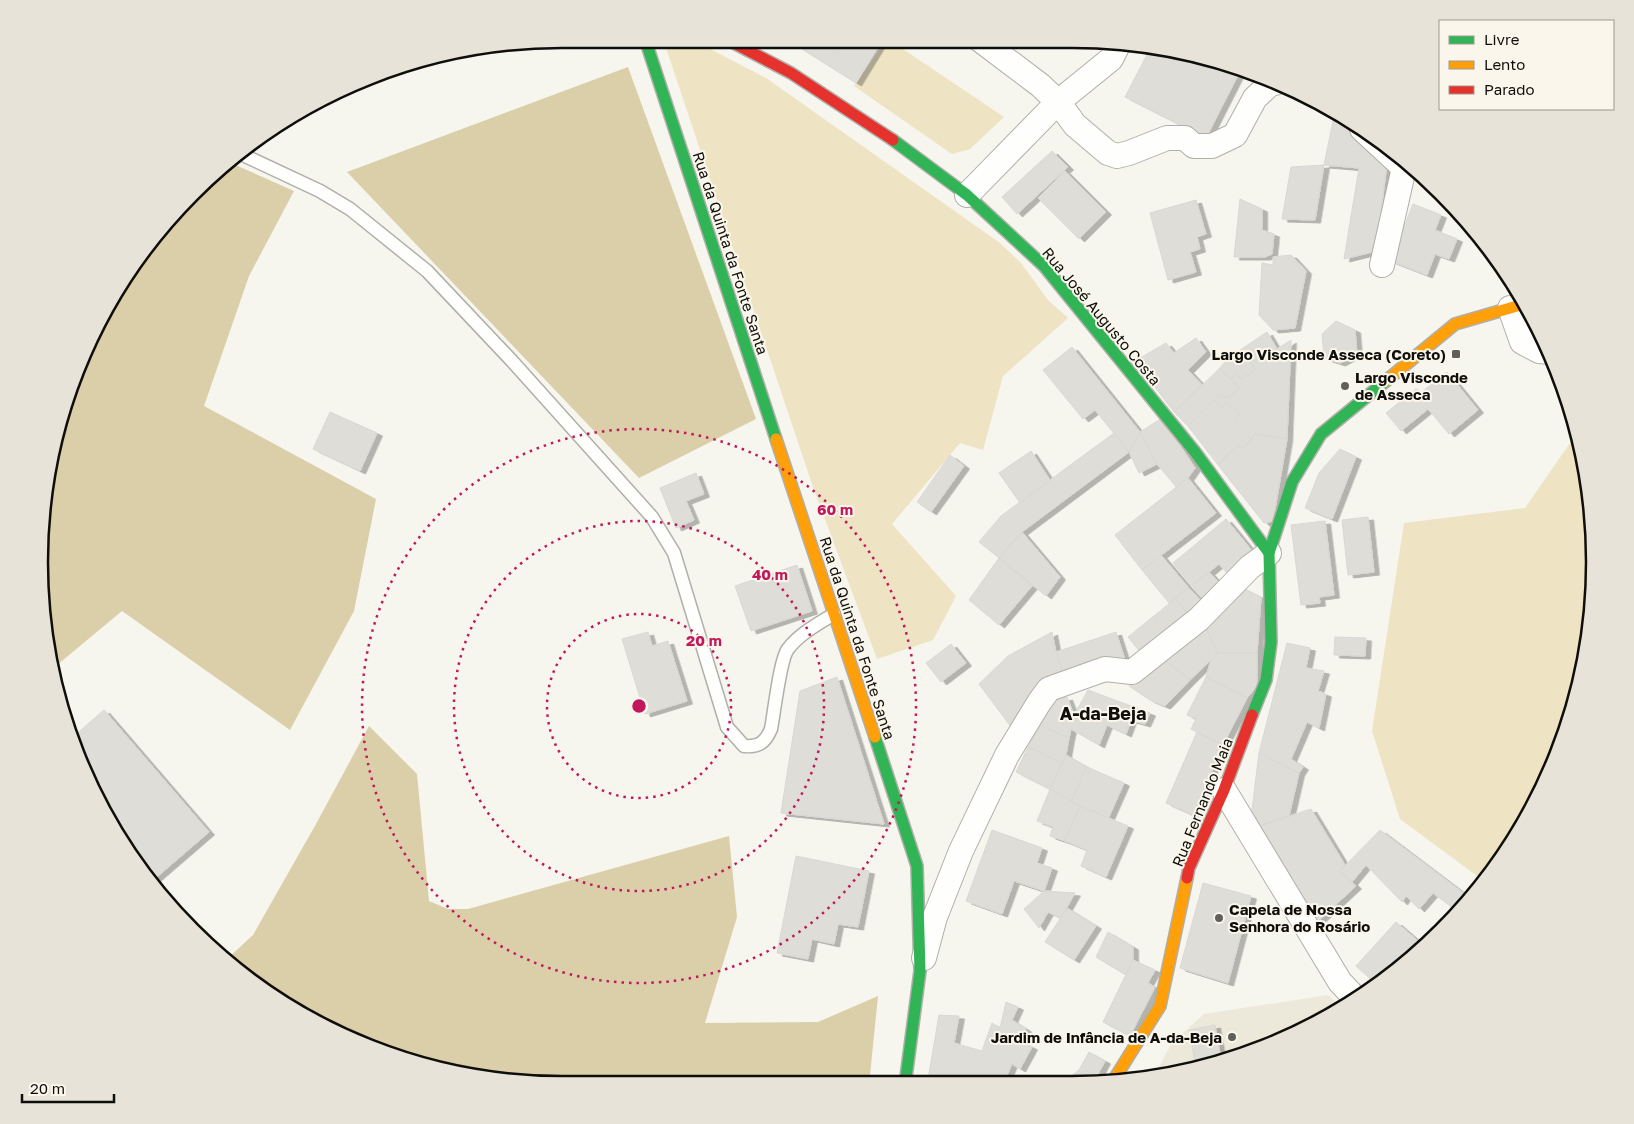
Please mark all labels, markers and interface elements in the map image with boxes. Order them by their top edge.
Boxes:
legend [1439,20,1614,110]
text: Livre [1484,30,1520,48]
text: Lento [1484,55,1525,73]
text: Parado [1484,80,1535,98]
street label: Rua da Quinta da Fonte Santa [690,149,772,357]
street label: Rua José Augusto Costa [1039,243,1165,389]
place label: Largo Visconde Asseca (Coreto) [1212,345,1446,363]
marker: Largo Visconde Asseca (Coreto) [1450,348,1462,360]
place label: Largo Visconde de Asseca [1355,368,1468,403]
marker: Largo Visconde de Asseca [1339,380,1351,392]
text: 60 m [817,500,853,518]
street label: Rua da Quinta da Fonte Santa [817,534,899,742]
text: 40 m [752,565,788,583]
text: 20 m [686,631,722,649]
centre of rings [630,697,648,715]
district label: A-da-Beja [1060,702,1146,724]
street label: Rua Fernando Maia [1168,735,1236,869]
place label: Capela de Nossa Senhora do Rosário [1229,900,1370,935]
marker: Capela de Nossa Senhora do Rosário [1213,912,1225,924]
place label: Jardim de Infância de A-da-Beja [991,1028,1222,1046]
marker: Jardim de Infância de A-da-Beja [1226,1031,1238,1043]
scale bar [22,1072,115,1104]
text: 20 m [30,1079,65,1097]

